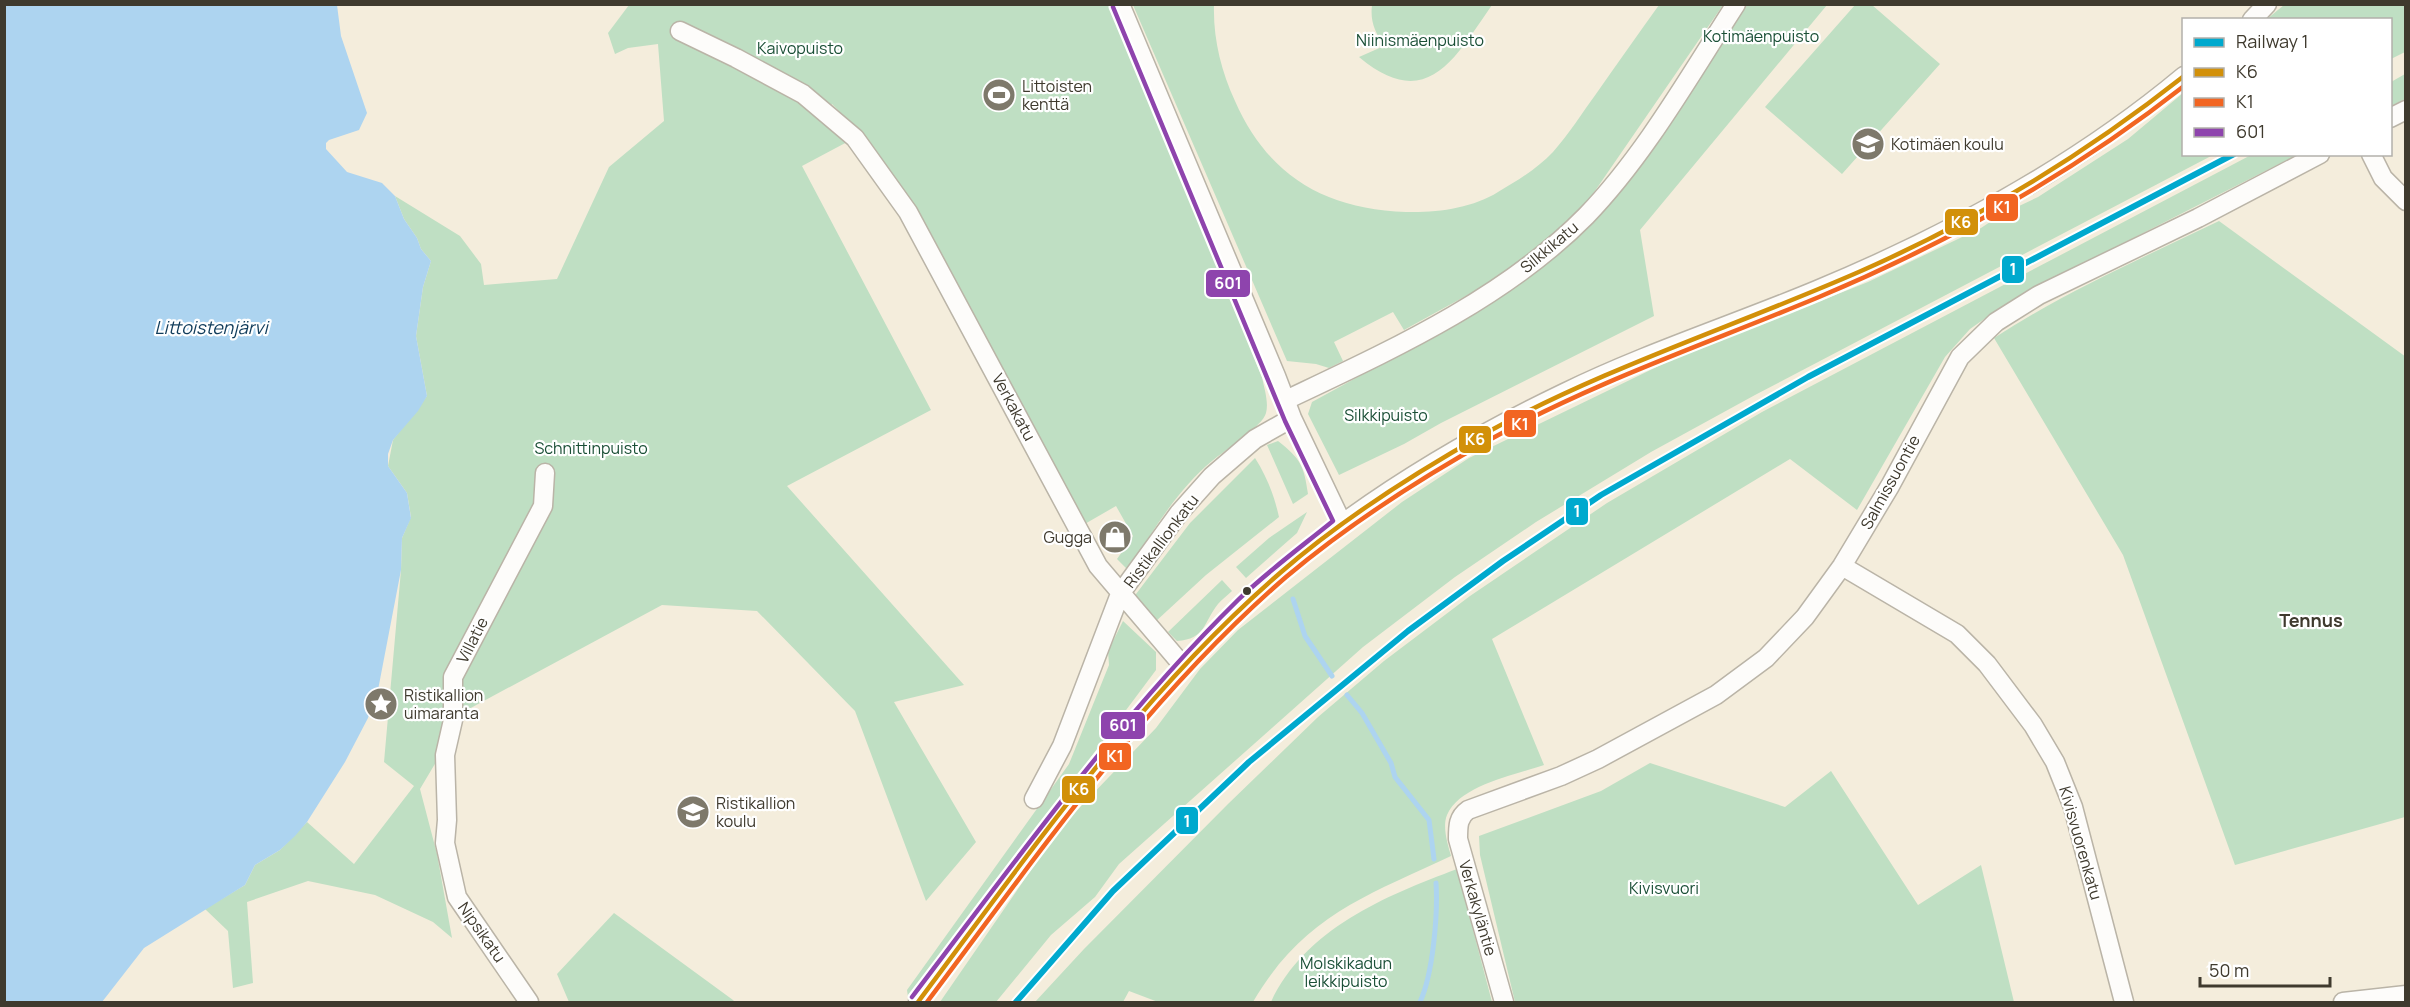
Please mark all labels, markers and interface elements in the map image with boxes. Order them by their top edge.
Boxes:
legend [2182,18,2392,156]
park label: Kotimäenpuisto [1703,25,1819,47]
park label: Niinismäenpuisto [1356,29,1484,51]
text: Railway 1 [2236,29,2309,53]
park label: Kaivopuisto [757,37,843,59]
text: K6 [2236,59,2258,83]
place label: Littoisten kenttä [1022,75,1092,115]
sports icon: Littoisten kenttä [981,77,1017,113]
text: K1 [2236,89,2254,113]
text: 601 [2236,119,2265,143]
school or university icon: Kotimäen koulu [1850,126,1886,162]
place label: Kotimäen koulu [1891,133,2004,155]
line badge: K1 [1985,193,2019,222]
text: K1 [1993,196,2011,218]
line badge: K6 [1944,208,1979,236]
text: K6 [1951,211,1971,233]
street label: Silkkikatu [1515,216,1583,278]
line badge: 1 [2001,255,2025,284]
text: 1 [2009,258,2017,280]
line badge: 601 [1205,269,1251,298]
text: 601 [1214,272,1242,294]
water label: Littoistenjärvi [154,315,270,339]
street label: Verkakatu [987,369,1041,445]
park label: Silkkipuisto [1344,404,1428,426]
line badge: K1 [1503,409,1537,438]
text: K1 [1511,413,1529,435]
line badge: K6 [1458,425,1492,454]
text: K6 [1465,428,1485,450]
street label: Salmissuontie [1855,431,1925,533]
park label: Schnittinpuisto [534,437,648,459]
street label: Ristikallionkatu [1118,490,1204,592]
line badge: 1 [1565,497,1589,526]
text: 1 [1573,500,1581,522]
shop icon: Gugga [1097,519,1133,555]
place label: Gugga [1043,526,1092,548]
unlabelled marker [1241,585,1253,597]
district label: Tennus [2279,608,2343,632]
street label: Villatie [451,613,493,667]
place label: Ristikallion uimaranta [404,684,483,724]
place icon: Ristikallion uimaranta [363,686,399,722]
line badge: 601 [1100,711,1146,740]
text: 601 [1109,714,1137,736]
line badge: K1 [1098,742,1132,771]
text: K1 [1106,745,1124,767]
line badge: K6 [1061,775,1096,804]
text: K6 [1069,778,1089,800]
street label: Kivisvuorenkatu [2054,784,2108,902]
place label: Ristikallion koulu [716,792,795,832]
school or university icon: Ristikallion koulu [675,794,711,830]
line badge: 1 [1175,806,1199,835]
text: 1 [1183,810,1191,832]
street label: Verkakyläntie [1454,858,1502,958]
park label: Kivisvuori [1629,877,1699,899]
street label: Nipsikatu [453,897,511,967]
scale bar [2200,950,2330,988]
park label: Molskikadun leikkipuisto [1300,952,1392,992]
text: 50 m [2209,958,2249,982]

